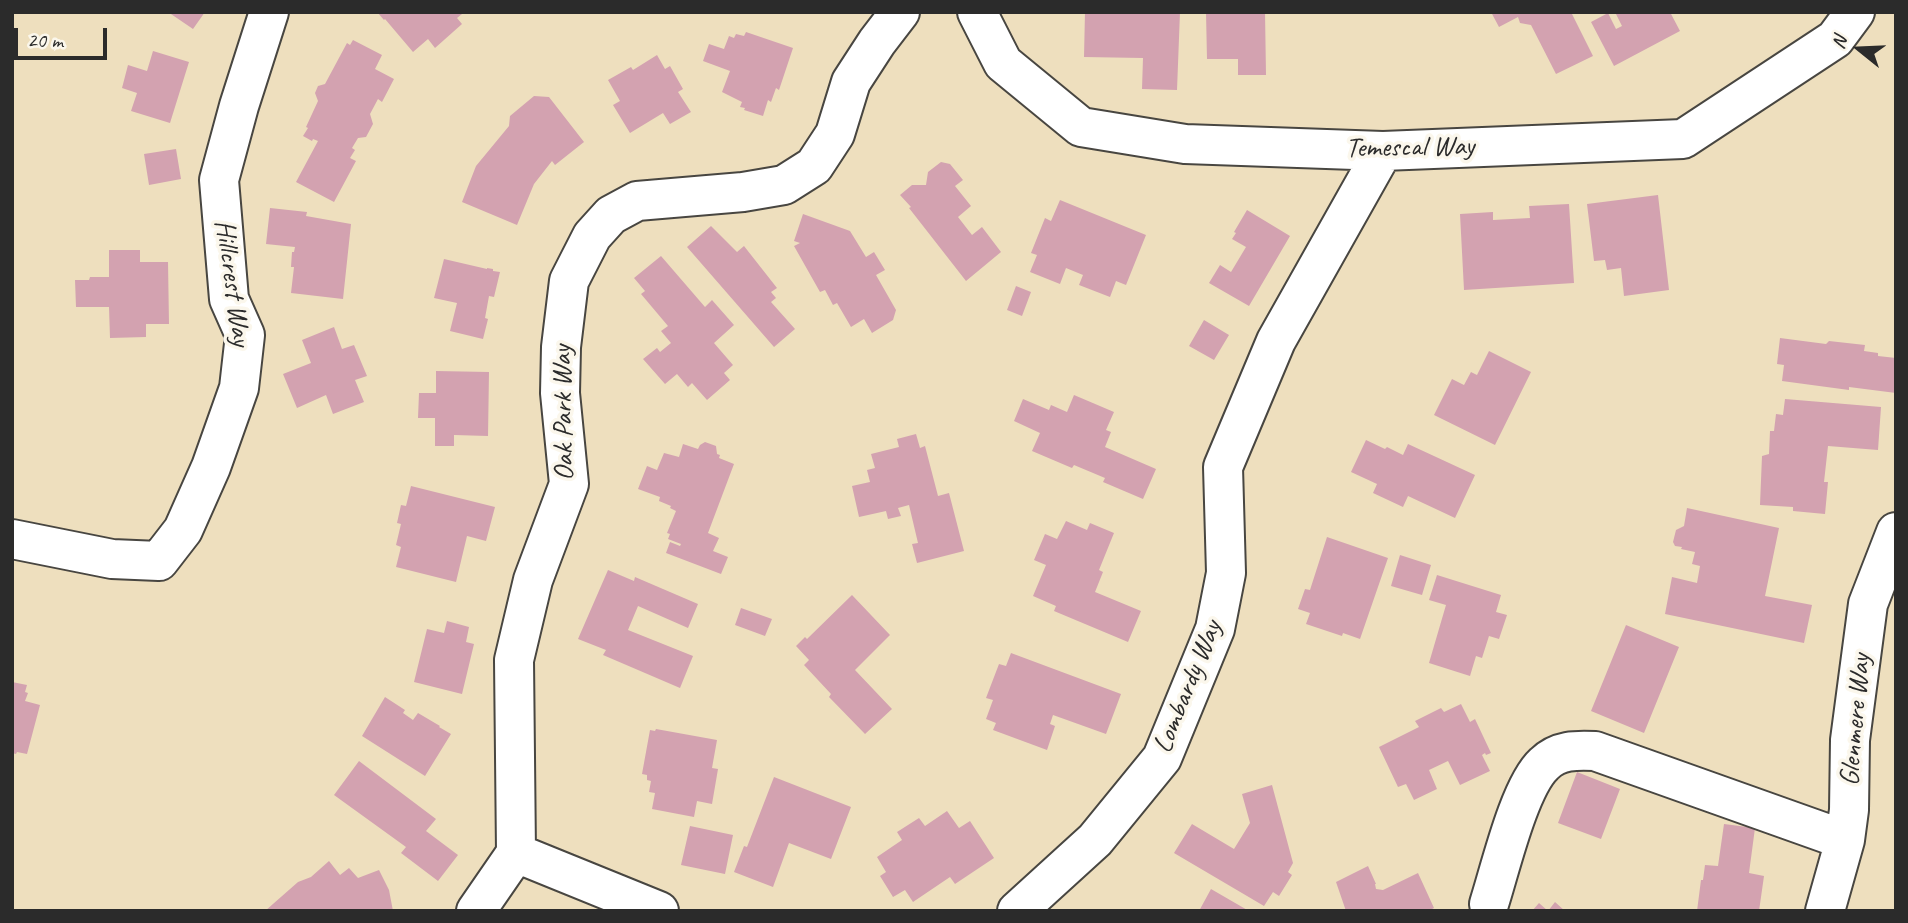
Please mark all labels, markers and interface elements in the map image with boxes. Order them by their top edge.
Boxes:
scale bar [18,14,110,58]
north arrow [1824,14,1894,84]
text: 20 m [27,27,63,53]
text: N [1826,33,1852,52]
street label: Temescal Way [1345,130,1475,166]
street label: Hillcrest Way [207,218,257,348]
street label: Oak Park Way [546,345,582,481]
street label: Lombardy Way [1146,616,1230,758]
street label: Glenmere Way [1833,653,1879,787]

